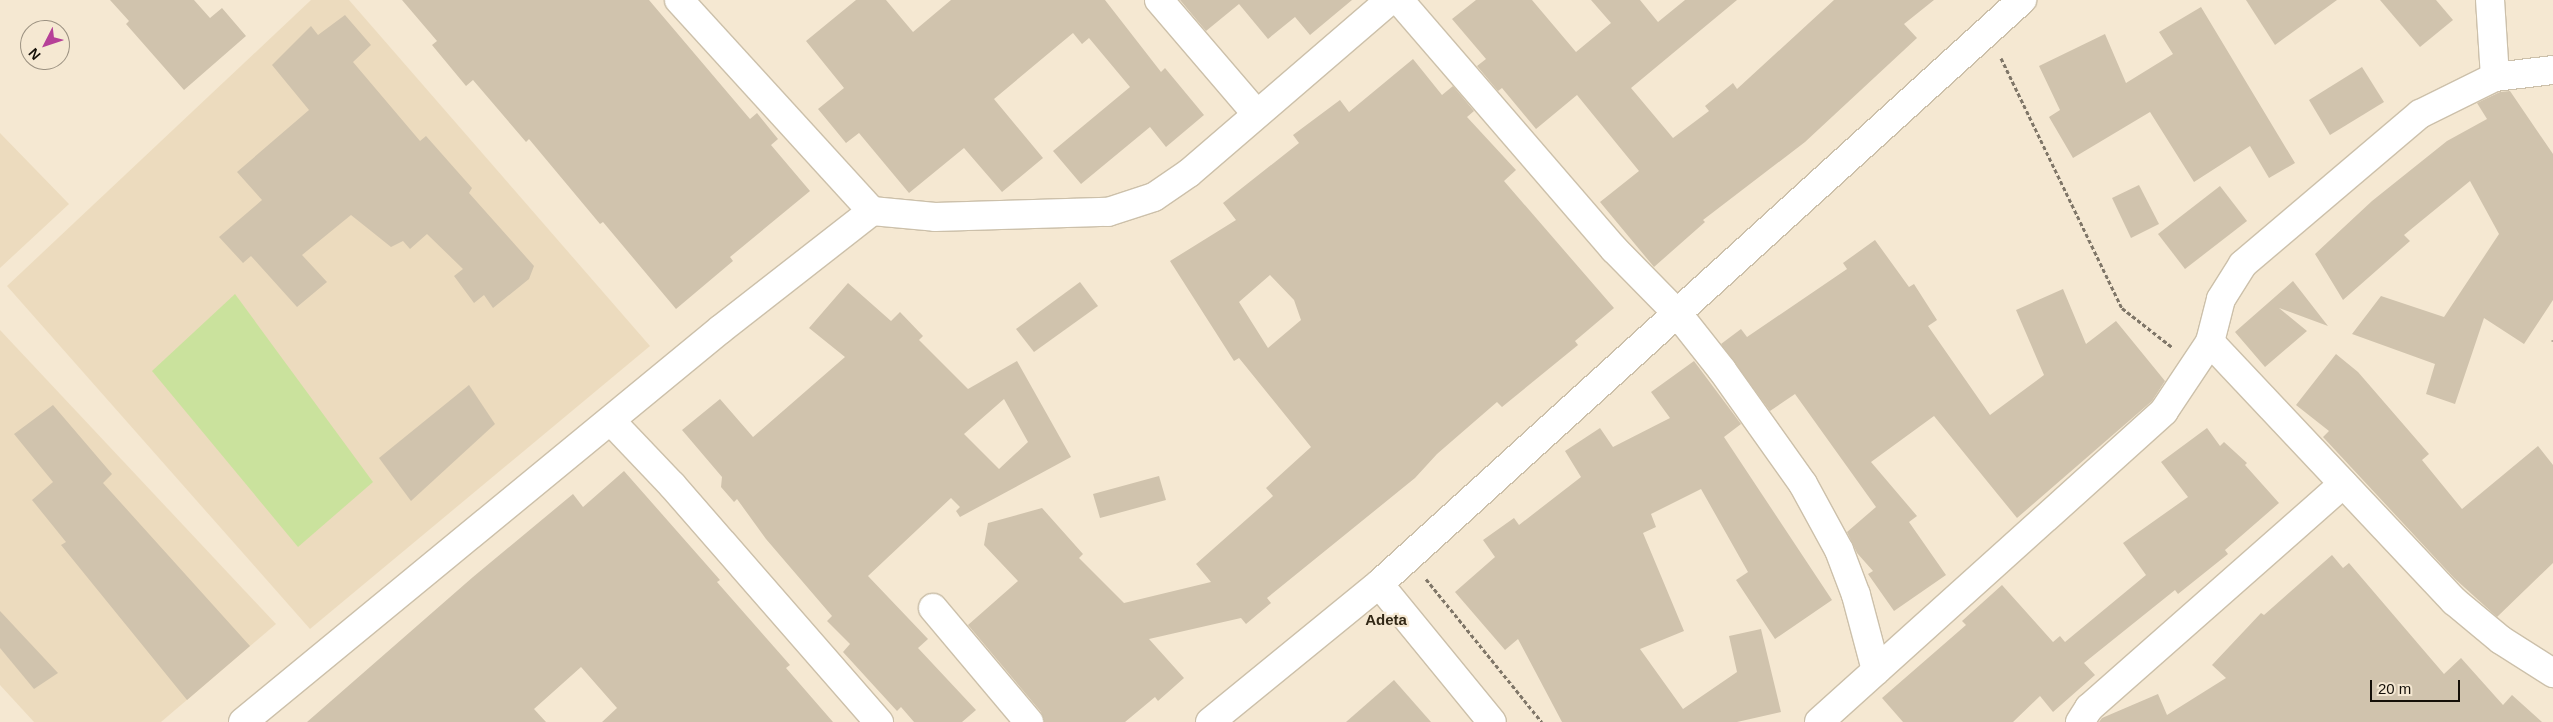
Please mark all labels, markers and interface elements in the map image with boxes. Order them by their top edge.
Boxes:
north arrow [20,20,70,70]
text: N [25,45,44,63]
district label: Adeta [1365,611,1407,629]
scale bar [2373,670,2463,702]
text: 20 m [2378,680,2411,697]

